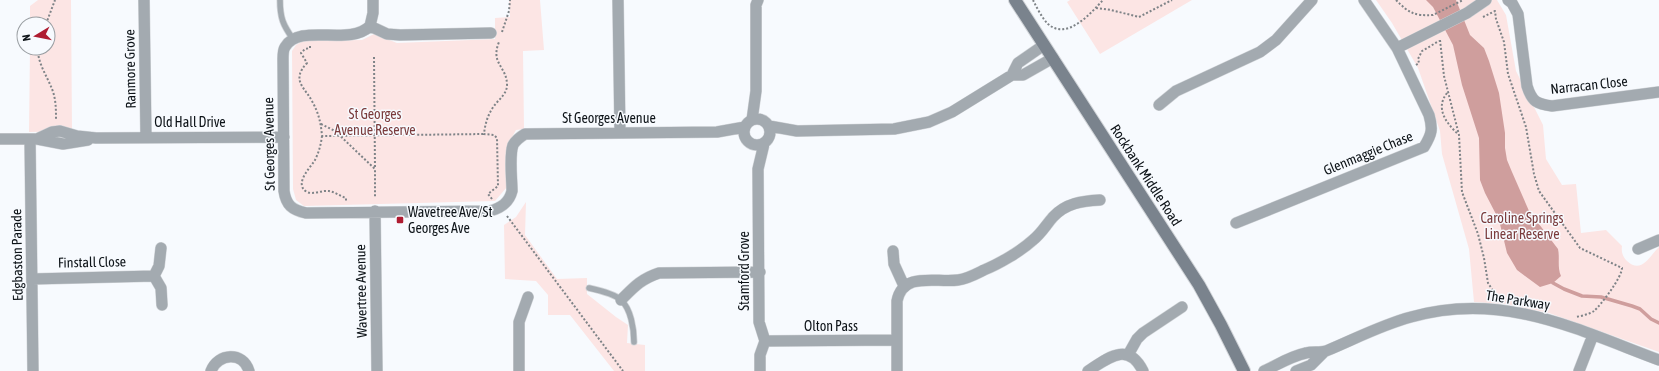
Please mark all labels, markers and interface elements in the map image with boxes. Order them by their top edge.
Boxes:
north arrow [16,16,56,56]
street label: Ranmore Grove [121,29,139,109]
text: N [20,33,33,42]
street label: Narracan Close [1550,73,1628,97]
street label: St Georges Avenue [260,97,278,191]
park label: St Georges Avenue Reserve [334,106,416,138]
street label: St Georges Avenue [562,110,656,126]
street label: Old Hall Drive [154,114,226,130]
street label: Rockbank Middle Road [1107,121,1185,229]
street label: Glenmaggie Chase [1321,128,1415,178]
place label: Wavetree Ave/St Georges Ave [408,204,492,236]
street label: Edgbaston Parade [8,209,26,301]
park label: Caroline Springs Linear Reserve [1480,210,1564,242]
marker: Wavetree Ave/St Georges Ave [395,215,405,225]
street label: Stamford Grove [736,231,752,311]
street label: Wavertree Avenue [352,244,370,338]
street label: Finstall Close [58,253,126,271]
street label: The Parkway [1485,287,1551,313]
street label: Olton Pass [804,318,858,334]

